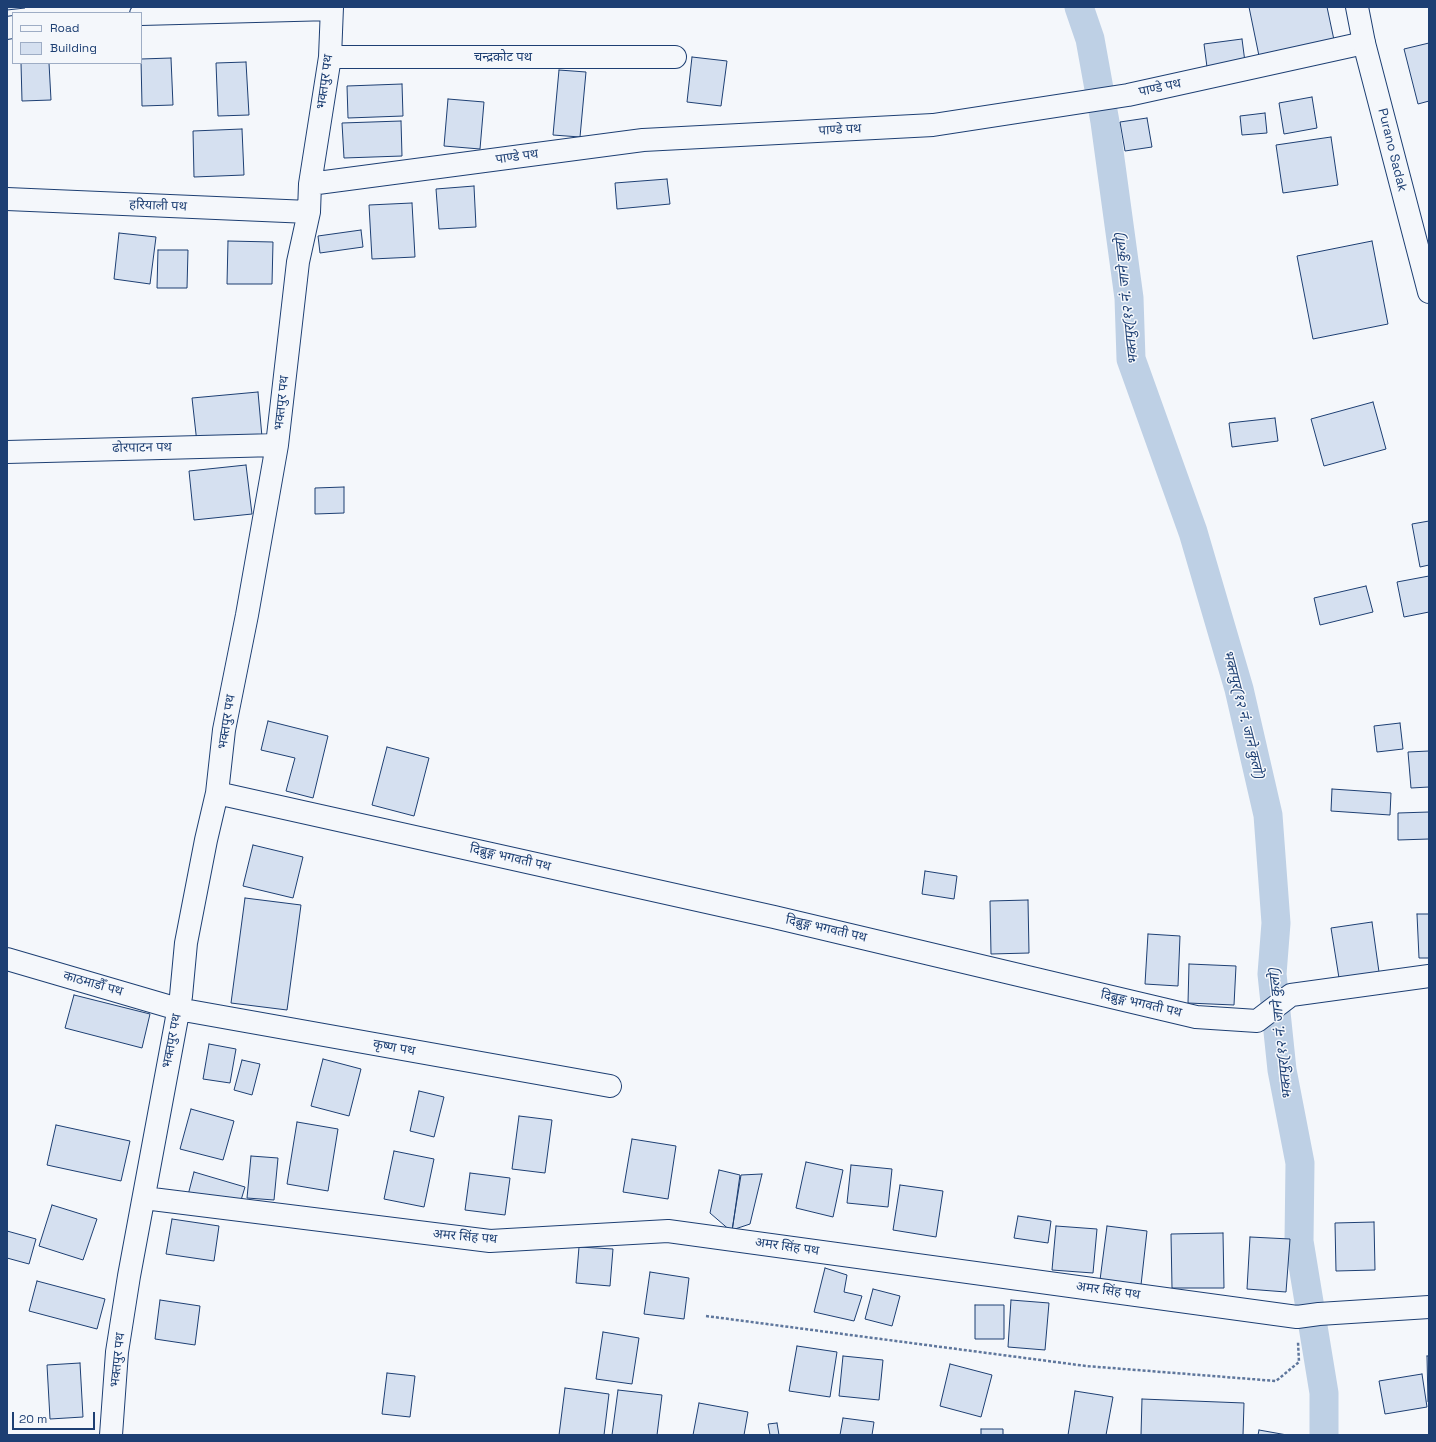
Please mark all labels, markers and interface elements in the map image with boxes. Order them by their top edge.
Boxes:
legend [12,12,142,64]
text: Road [50,20,79,36]
text: Building [50,40,97,56]
street label: चन्द्रकोट पथ [474,49,532,65]
street label: भक्तपुर पथ [313,54,337,110]
street label: पाण्डे पथ [1137,76,1183,100]
street label: Purano Sadak [1374,107,1410,193]
street label: पाण्डे पथ [818,121,862,139]
street label: पाण्डे पथ [495,146,539,168]
street label: हरियाली पथ [129,197,187,215]
water label: भक्तपुर(१२ नं. जाने कुलो) [1112,233,1142,365]
street label: भक्तपुर पथ [271,375,293,431]
street label: ढोरपाटन पथ [112,440,172,456]
water label: भक्तपुर(१२ नं. जाने कुलो) [1219,648,1267,780]
street label: भक्तपुर पथ [215,693,239,751]
street label: दिब्रुङ्ग भगवती पथ [468,841,552,875]
street label: दिब्रुङ्ग भगवती पथ [784,912,868,946]
street label: काठमाडौँ पथ [61,968,125,1000]
water label: भक्तपुर(१२ नं. जाने कुलो) [1266,968,1296,1100]
street label: दिब्रुङ्ग भगवती पथ [1099,987,1183,1021]
street label: भक्तपुर पथ [159,1012,185,1070]
street label: कृष्ण पथ [372,1037,416,1059]
street label: अमर सिंह पथ [432,1226,498,1248]
street label: अमर सिंह पथ [754,1235,820,1259]
street label: अमर सिंह पथ [1075,1279,1141,1303]
street label: भक्तपुर पथ [107,1332,129,1388]
scale bar [14,1404,97,1430]
text: 20 m [19,1411,47,1427]

